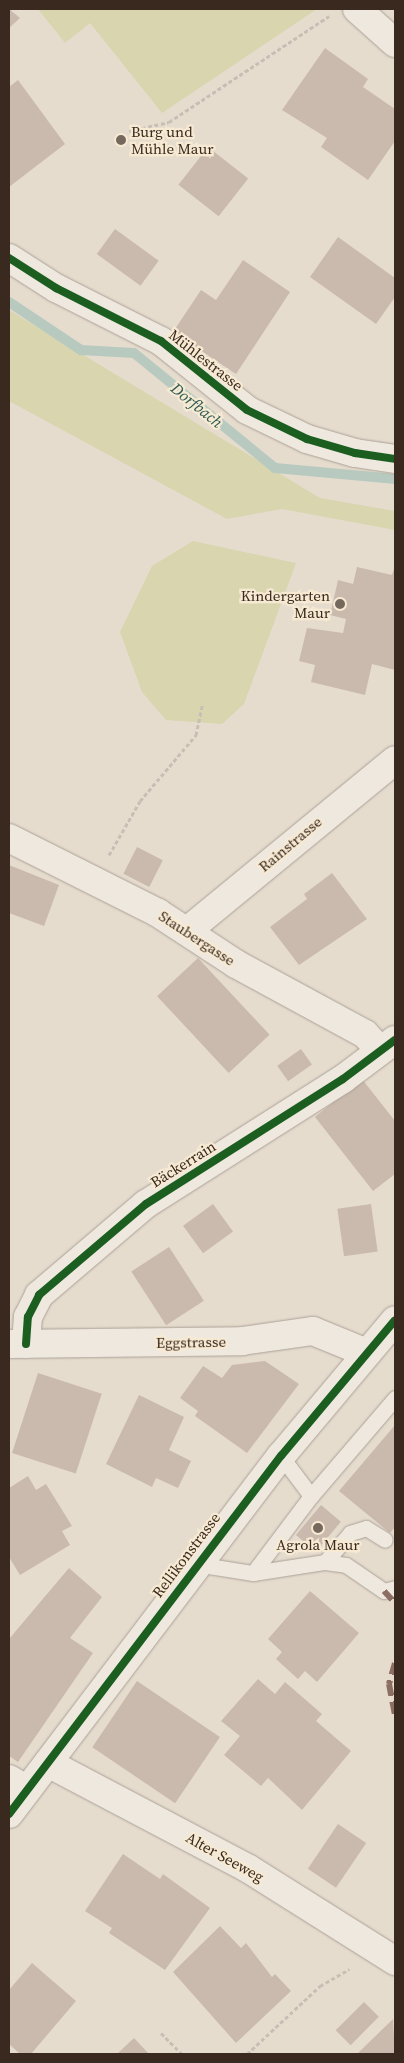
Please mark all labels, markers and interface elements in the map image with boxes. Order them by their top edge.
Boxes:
place label: Burg und Mühle Maur [131,122,214,157]
marker: Burg und Mühle Maur [115,134,127,146]
street label: Mühlestrasse [165,326,247,394]
water label: Dorfbach [167,378,227,432]
place label: Kindergarten Maur [241,586,330,621]
marker: Kindergarten Maur [334,598,346,610]
street label: Rainstrasse [255,812,325,876]
street label: Staubergasse [156,907,238,969]
street label: Bäckerrain [147,1137,219,1191]
street label: Eggstrasse [156,1332,226,1352]
street label: Rellikonstrasse [148,1509,224,1601]
marker: Agrola Maur [312,1522,324,1534]
place label: Agrola Maur [276,1536,360,1554]
street label: Alter Seeweg [183,1828,267,1886]

